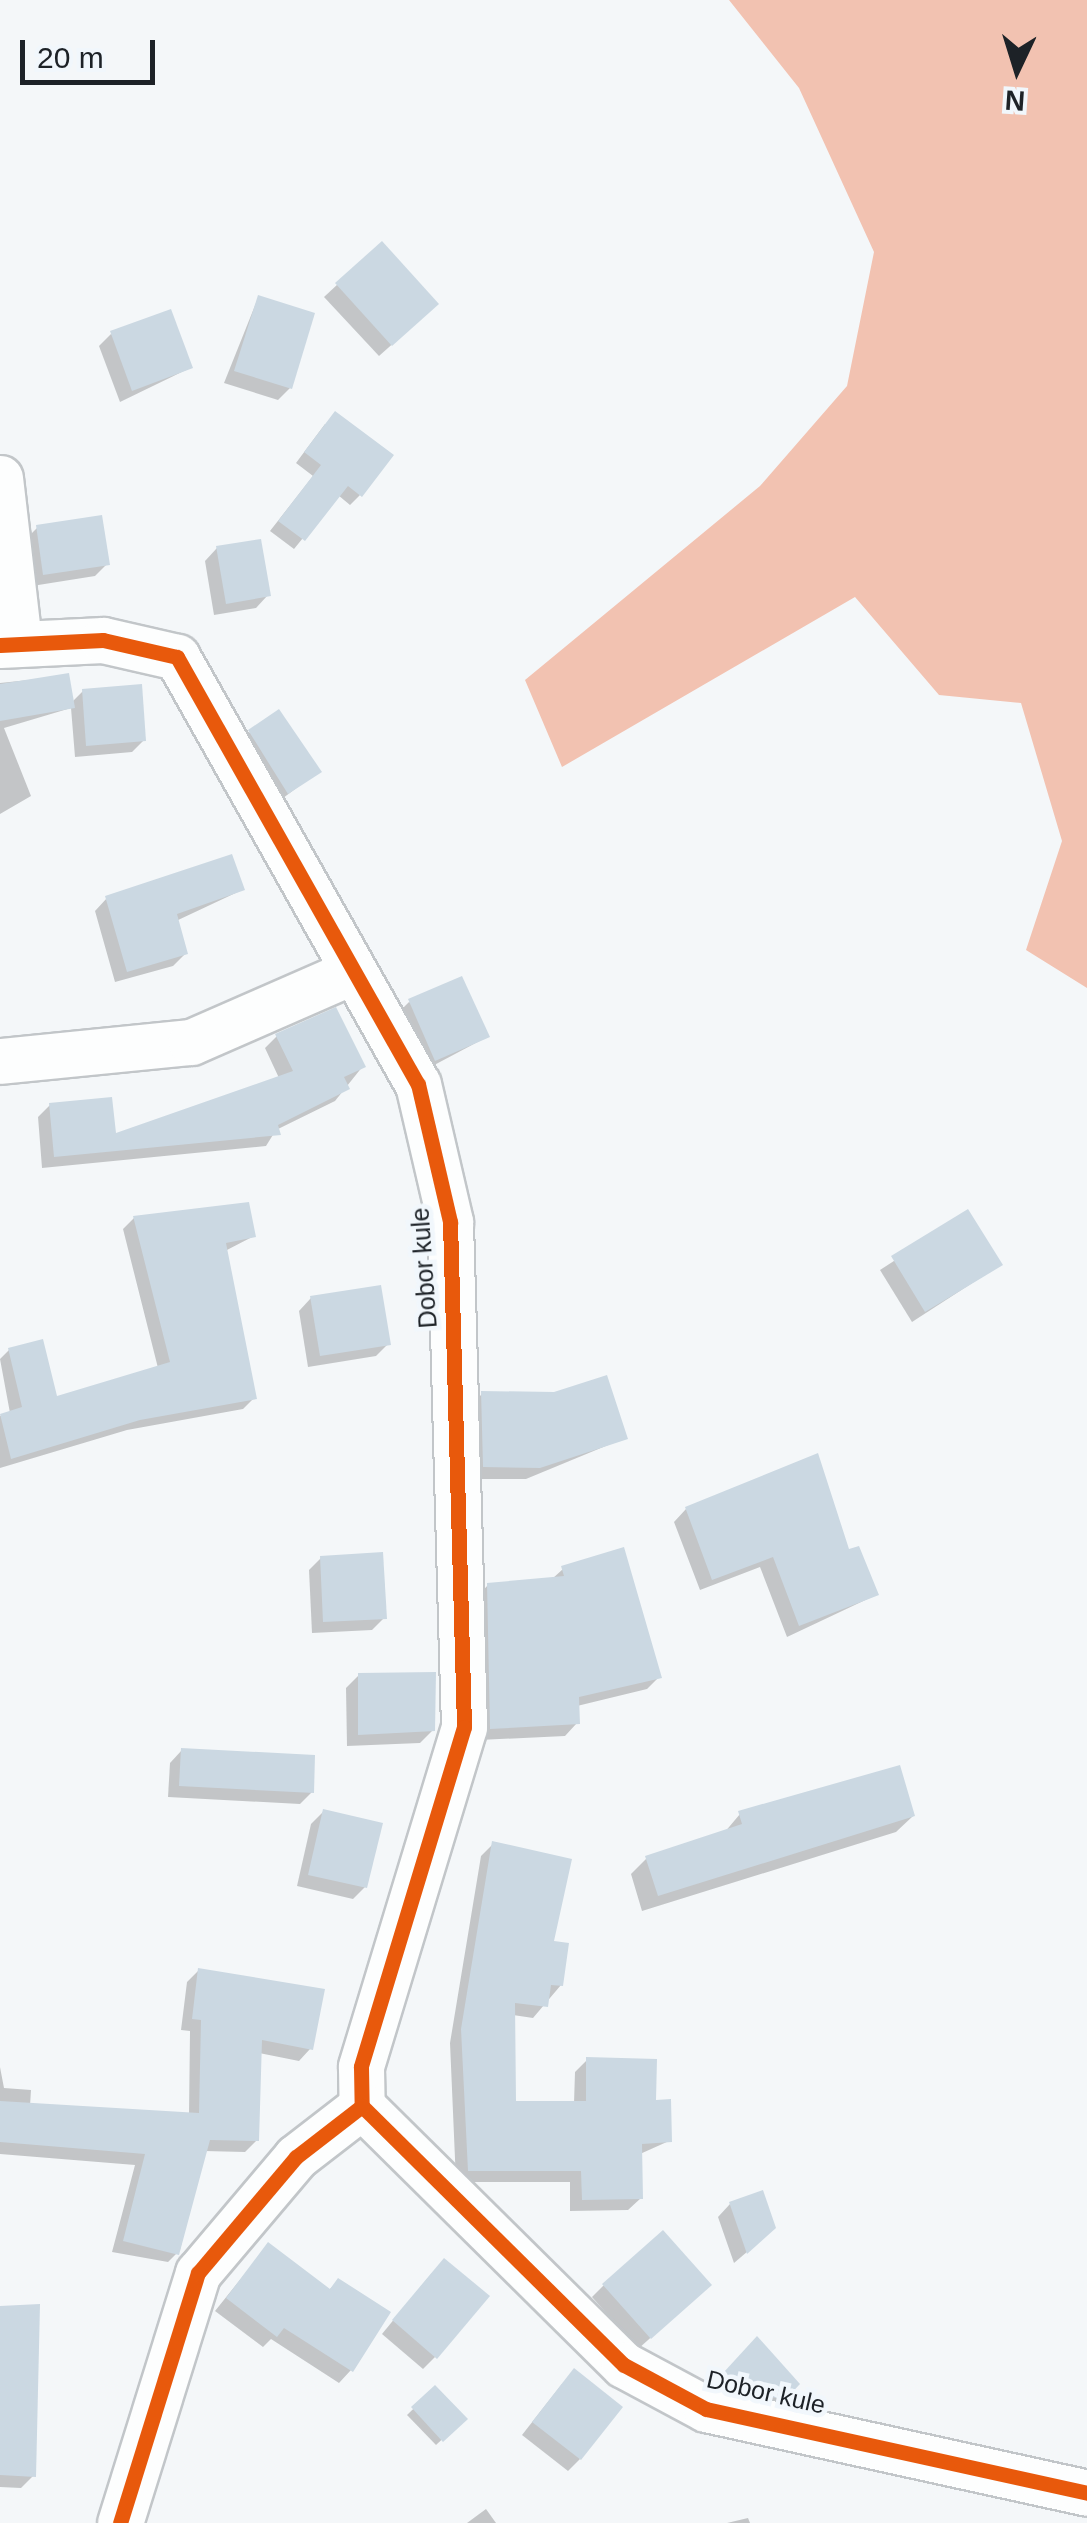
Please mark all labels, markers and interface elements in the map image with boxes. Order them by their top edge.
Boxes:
scale bar [25,20,160,82]
north arrow [967,20,1067,120]
text: 20 m [37,41,104,74]
text: N [1004,84,1026,117]
street label: Dobor kule [405,1207,443,1329]
street label: Dobor kule [704,2364,828,2420]

